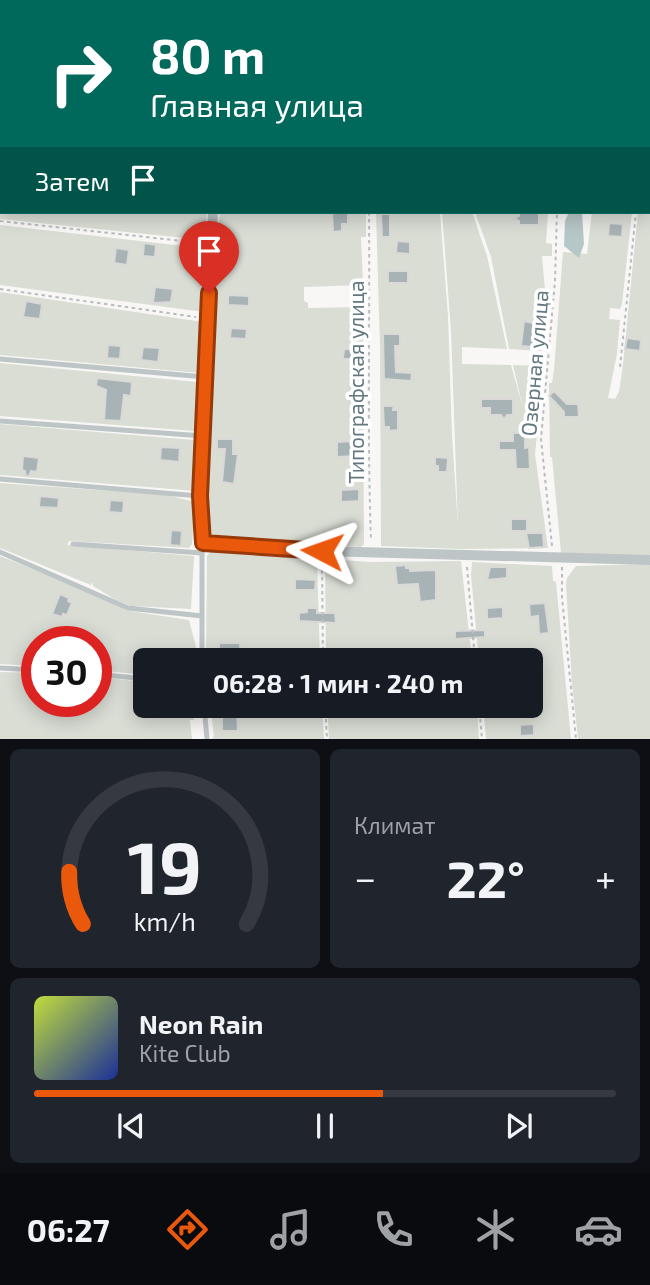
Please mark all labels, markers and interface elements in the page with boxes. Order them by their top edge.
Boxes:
text: 80 m [150,25,265,84]
icon: right [35,28,126,119]
text: Главная улица [150,85,364,123]
icon: arrive [124,161,162,199]
text: Затем [35,165,110,196]
pin [179,221,239,293]
icon: arrive [190,232,228,270]
street label: Типографская улица [343,280,369,484]
street label: Озерная улица [515,289,554,437]
position arrow [285,514,359,588]
speed limit sign: 30 [21,626,112,717]
text: 06:28 · 1 мин · 240 m [213,667,463,698]
text: Климат [354,811,435,839]
text: 19 [128,822,202,910]
text: 22° [446,846,525,908]
text: − [354,854,376,900]
text: + [595,854,616,900]
text: km/h [134,906,196,936]
text: Neon Rain [139,1008,263,1039]
text: Kite Club [139,1039,231,1067]
icon: previous [112,1107,150,1145]
icon: pause [306,1107,344,1145]
icon: next [500,1107,538,1145]
icon: directions [163,1205,212,1254]
icon: music [266,1205,315,1254]
icon: phone [369,1205,418,1254]
icon: climate [471,1205,520,1254]
icon: car [574,1205,623,1254]
text: 06:27 [27,1210,110,1248]

